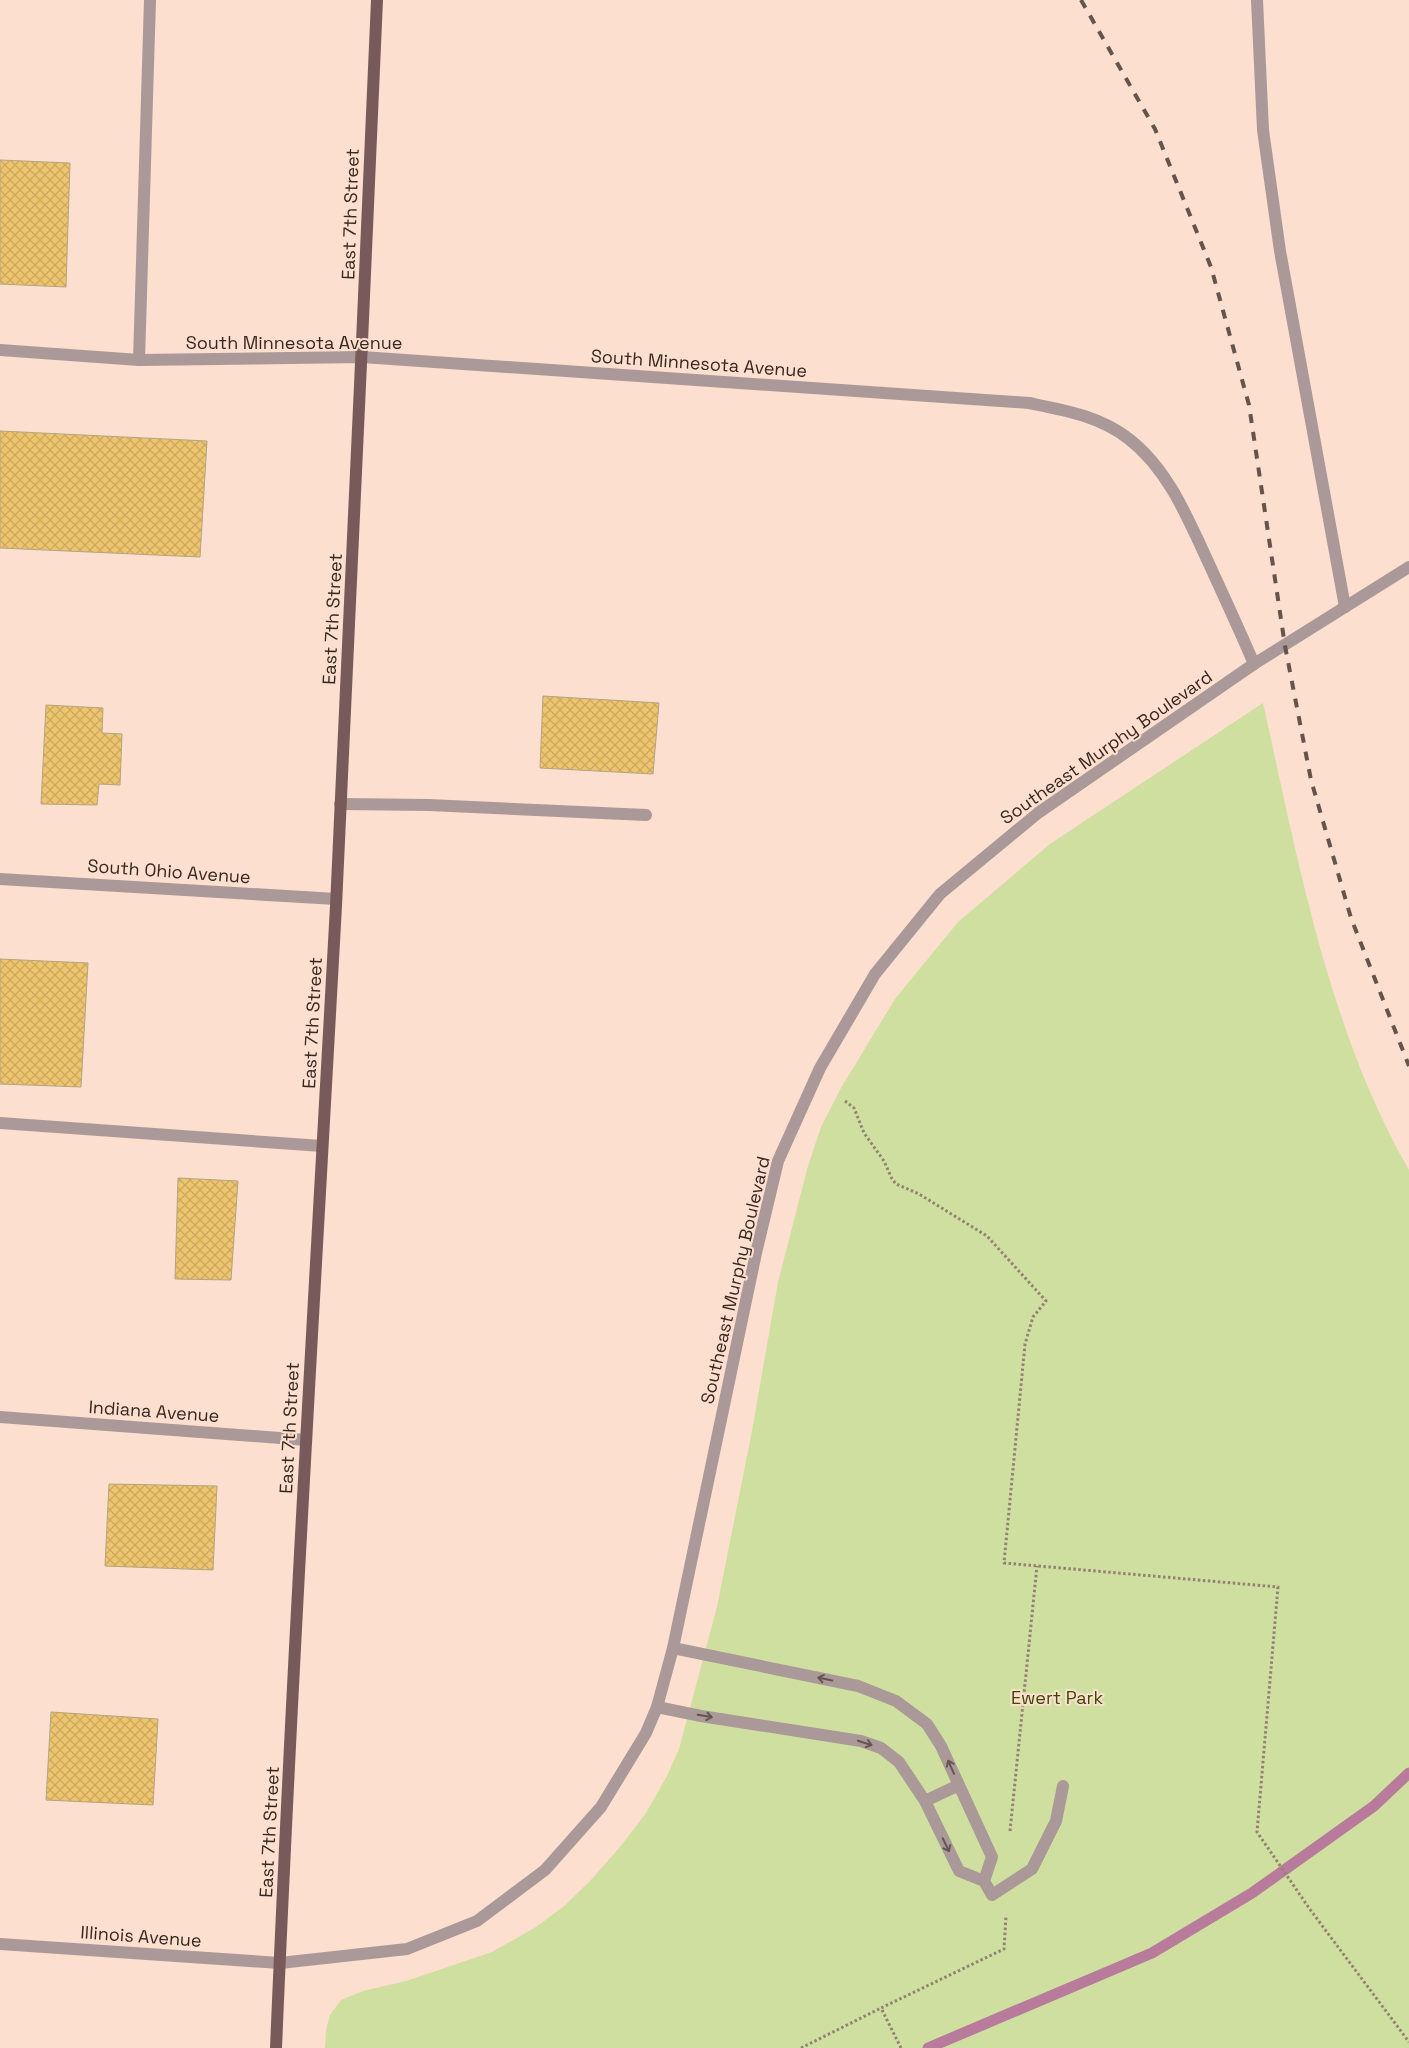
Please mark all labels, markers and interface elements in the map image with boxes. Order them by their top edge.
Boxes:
street label: East 7th Street [336,148,364,280]
street label: South Minnesota Avenue [186,331,402,354]
street label: South Minnesota Avenue [590,344,808,382]
street label: East 7th Street [317,553,347,685]
street label: Southeast Murphy Boulevard [996,665,1216,829]
street label: South Ohio Avenue [87,854,251,888]
street label: East 7th Street [297,957,327,1089]
street label: Southeast Murphy Boulevard [695,1154,775,1406]
street label: East 7th Street [274,1362,304,1494]
street label: Indiana Avenue [88,1395,220,1427]
one-way arrow [817,1674,833,1683]
park label: Ewert Park [1011,1686,1103,1709]
one-way arrow [697,1712,713,1722]
one-way arrow [857,1739,873,1748]
one-way arrow [945,1760,955,1775]
street label: East 7th Street [254,1766,284,1898]
one-way arrow [942,1837,952,1852]
street label: Illinois Avenue [80,1920,202,1952]

